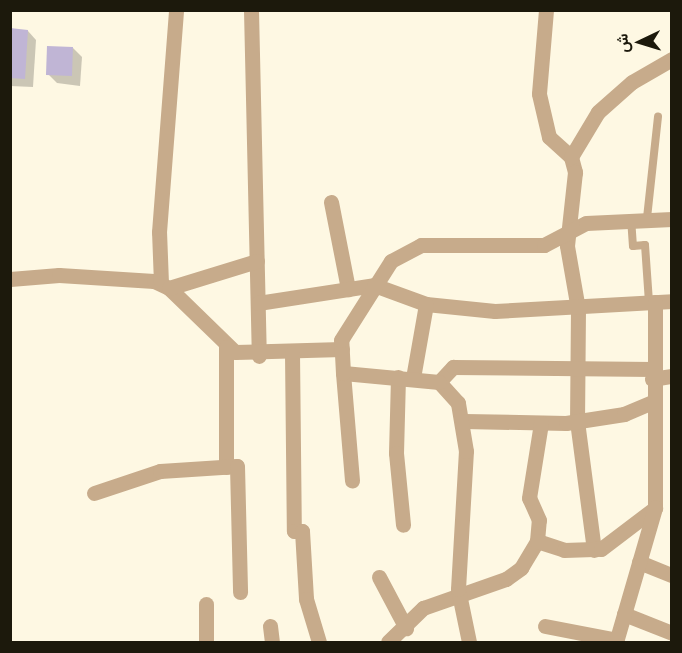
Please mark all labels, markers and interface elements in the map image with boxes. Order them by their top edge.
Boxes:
north arrow [610,12,670,72]
text: ش [612,33,632,53]

